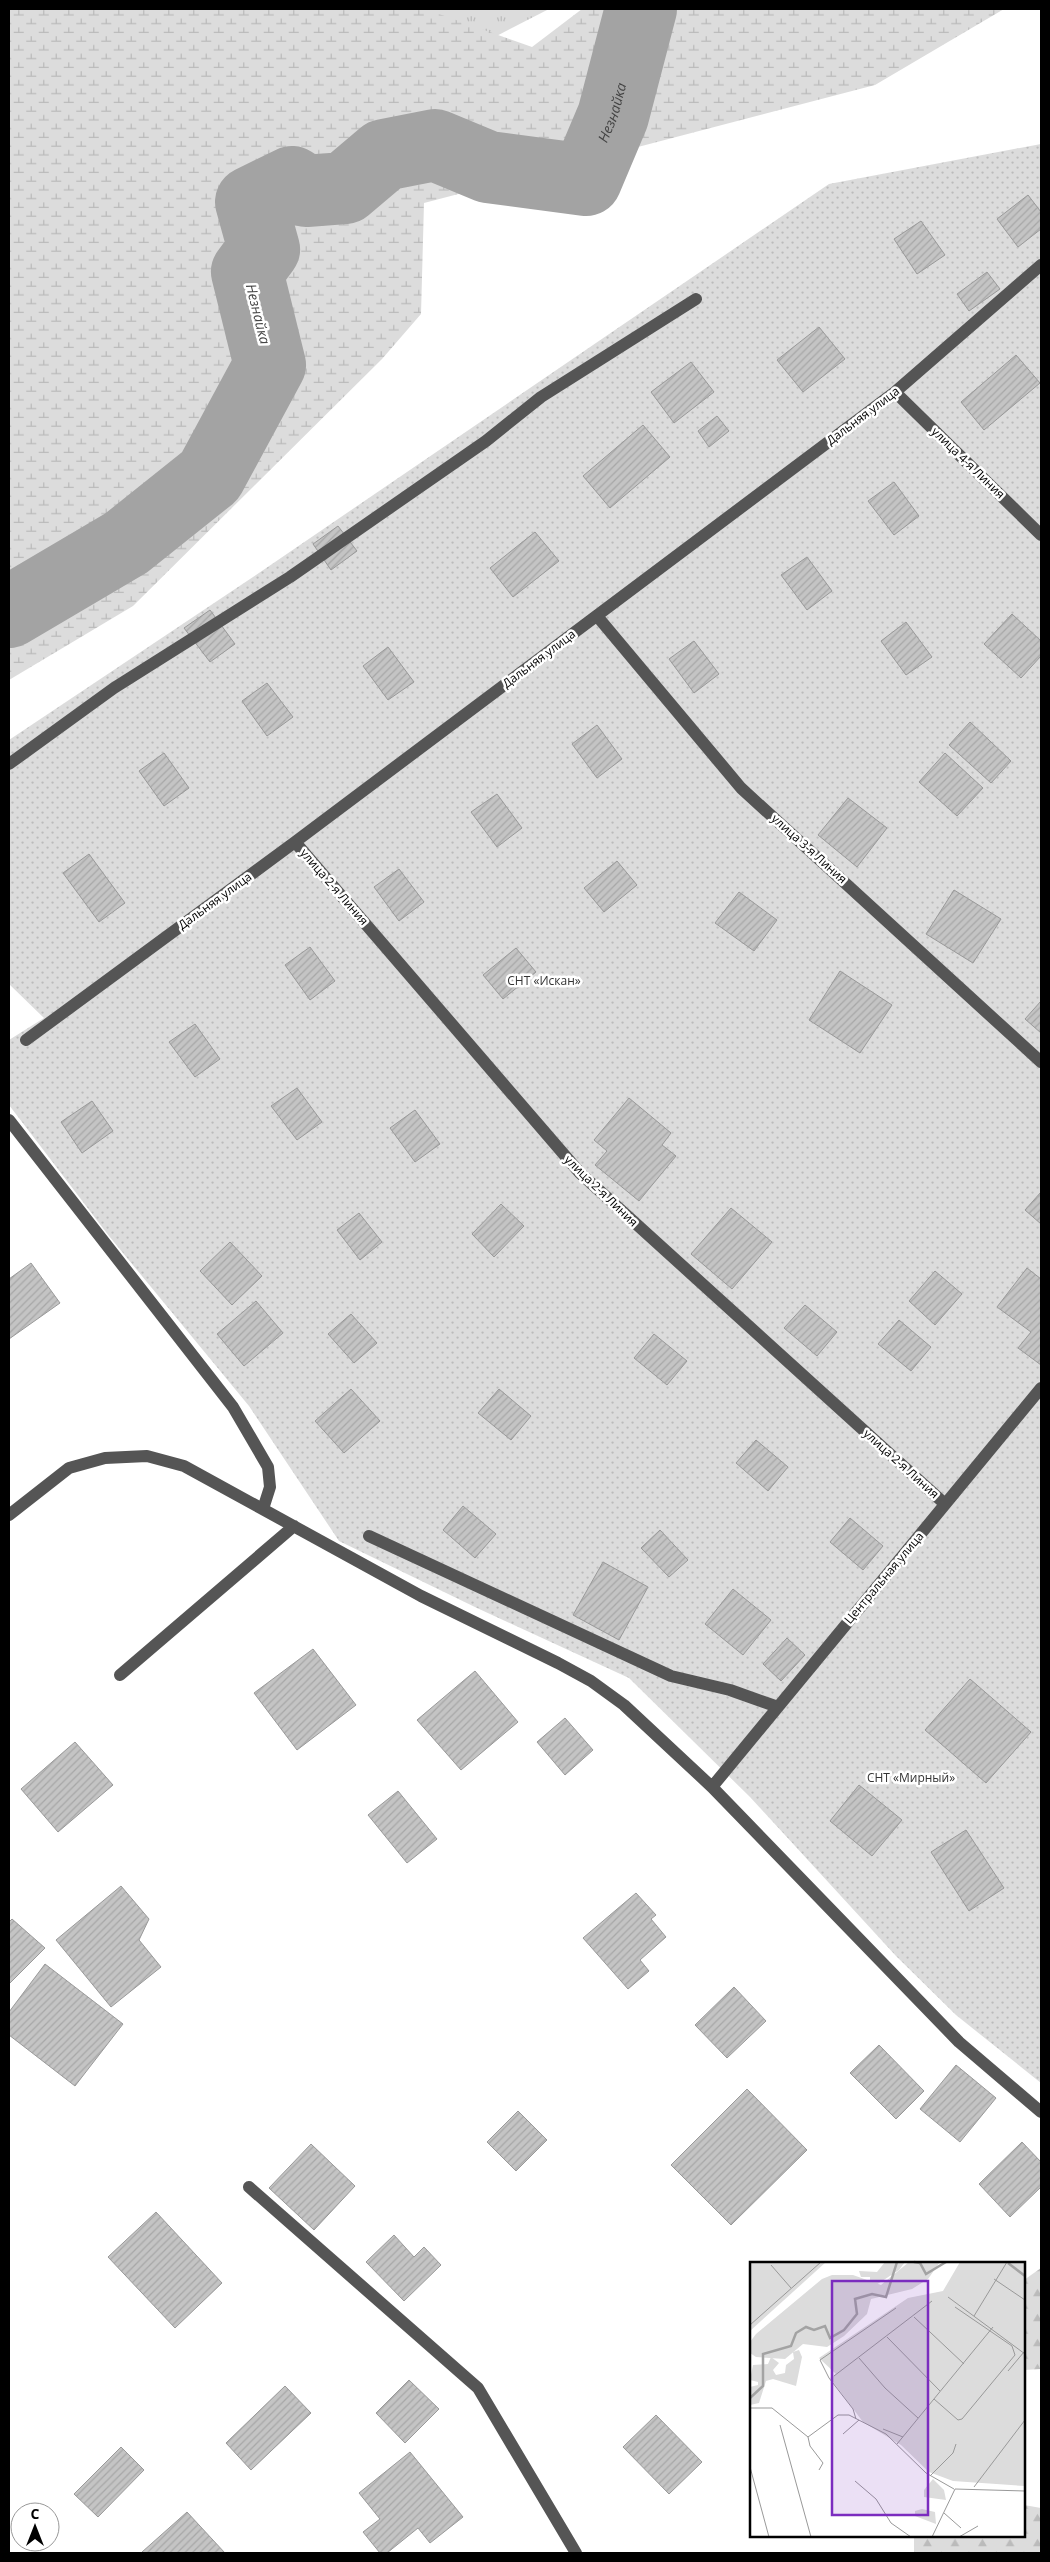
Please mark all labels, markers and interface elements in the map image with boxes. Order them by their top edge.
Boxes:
water label: Незнайка [593,80,630,145]
water label: Незнайка [242,282,275,346]
street label: Дальняя улица [823,382,903,449]
street label: улица 4-я Линия [928,423,1009,502]
street label: Дальняя улица [499,625,579,692]
street label: улица 3-я Линия [768,810,851,887]
street label: улица 2-я Линия [296,845,372,929]
street label: Дальняя улица [174,868,255,933]
park label: СНТ «Искан» [507,972,581,989]
street label: улица 2-я Линия [561,1151,642,1230]
street label: улица 2-я Линия [860,1425,943,1502]
street label: Центральная улица [840,1528,927,1627]
park label: СНТ «Мирный» [867,1769,955,1786]
inset map [750,2262,1025,2537]
north arrow [10,2502,60,2552]
text: С [31,2504,40,2523]

